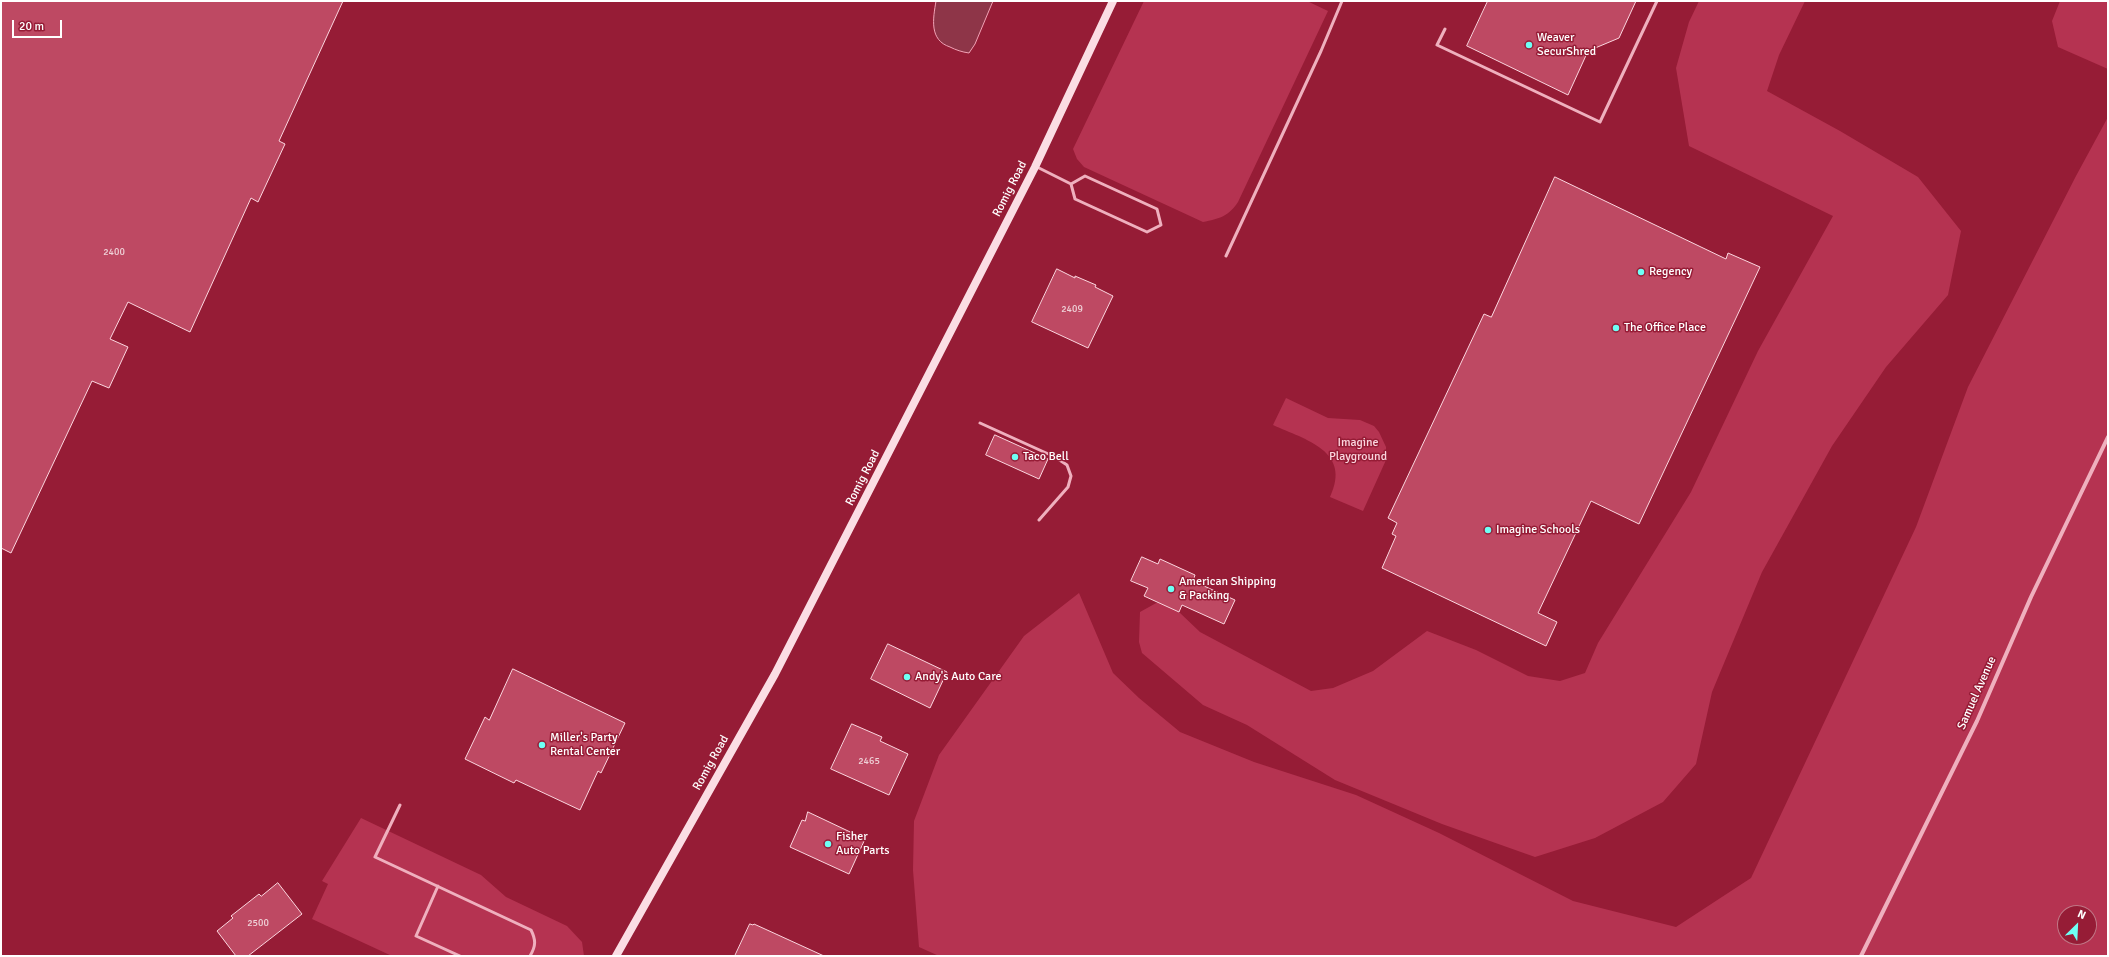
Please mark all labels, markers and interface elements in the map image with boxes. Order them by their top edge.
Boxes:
scale bar [14,12,64,38]
text: 20 m [19,19,44,34]
place label: Weaver SecurShred [1537,31,1596,59]
marker: Weaver SecurShred [1524,40,1534,50]
street label: Romig Road [990,159,1030,219]
house number: 2400 [103,246,125,258]
place label: Regency [1649,265,1692,279]
marker: Regency [1636,267,1646,277]
house number: 2409 [1061,303,1083,315]
place label: The Office Place [1624,321,1706,335]
marker: The Office Place [1611,323,1621,333]
park label: Imagine Playground [1329,436,1387,464]
street label: Romig Road [843,448,883,508]
place label: Taco Bell [1023,450,1069,464]
marker: Taco Bell [1010,452,1020,462]
place label: Imagine Schools [1496,523,1580,537]
marker: Imagine Schools [1483,525,1493,535]
place label: American Shipping & Packing [1179,575,1276,603]
marker: American Shipping & Packing [1166,584,1176,594]
street label: Samuel Avenue [1954,654,2000,732]
place label: Andy's Auto Care [915,670,1001,684]
marker: Andy's Auto Care [902,672,912,682]
place label: Miller's Party Rental Center [550,731,620,759]
street label: Romig Road [690,733,732,793]
marker: Miller's Party Rental Center [537,740,547,750]
house number: 2465 [858,755,880,767]
place label: Fisher Auto Parts [836,830,889,858]
marker: Fisher Auto Parts [823,839,833,849]
north arrow [2057,905,2097,945]
text: N [2076,907,2088,922]
house number: 2500 [247,917,269,929]

